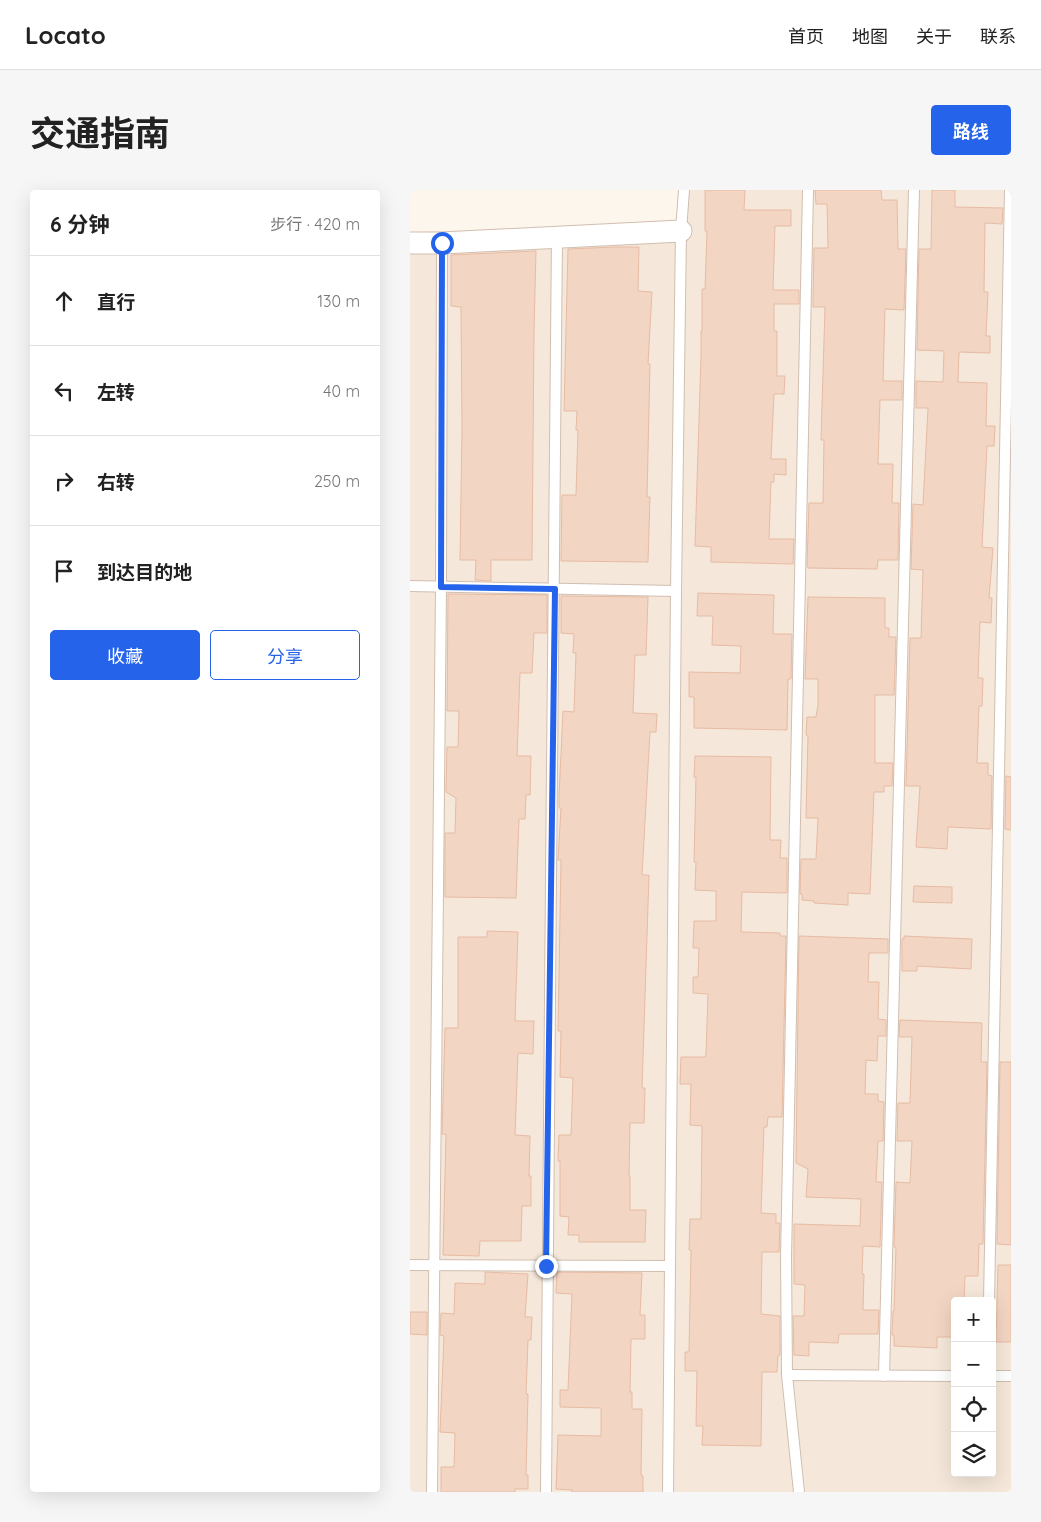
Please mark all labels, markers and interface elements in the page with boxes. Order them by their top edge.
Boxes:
text: Locato [25,20,106,50]
text: 首页 [788,25,824,48]
text: 地图 [852,25,888,48]
text: 关于 [916,25,952,48]
text: 联系 [980,25,1016,48]
button: 路线 [931,105,1011,155]
text: 交通指南 [30,111,170,155]
text: 6 分钟 [50,211,110,237]
text: 步行 · 420 m [270,214,360,234]
route start [431,232,454,255]
icon: ahead [50,287,78,315]
text: 直行 [97,290,135,314]
text: 130 m [317,291,360,311]
icon: left [50,377,78,405]
text: 左转 [97,380,135,404]
text: 40 m [323,381,360,401]
icon: right [50,467,78,495]
text: 右转 [97,470,135,494]
text: 250 m [314,471,360,491]
icon: arrive [50,557,78,585]
text: 到达目的地 [97,560,192,584]
button: 收藏 [50,630,200,680]
button: 分享 [210,630,360,680]
route end [535,1255,558,1278]
map controls [951,1297,996,1477]
button: + [951,1297,996,1342]
button: − [951,1342,996,1387]
button: locate [951,1387,996,1432]
button: layers [951,1432,996,1477]

